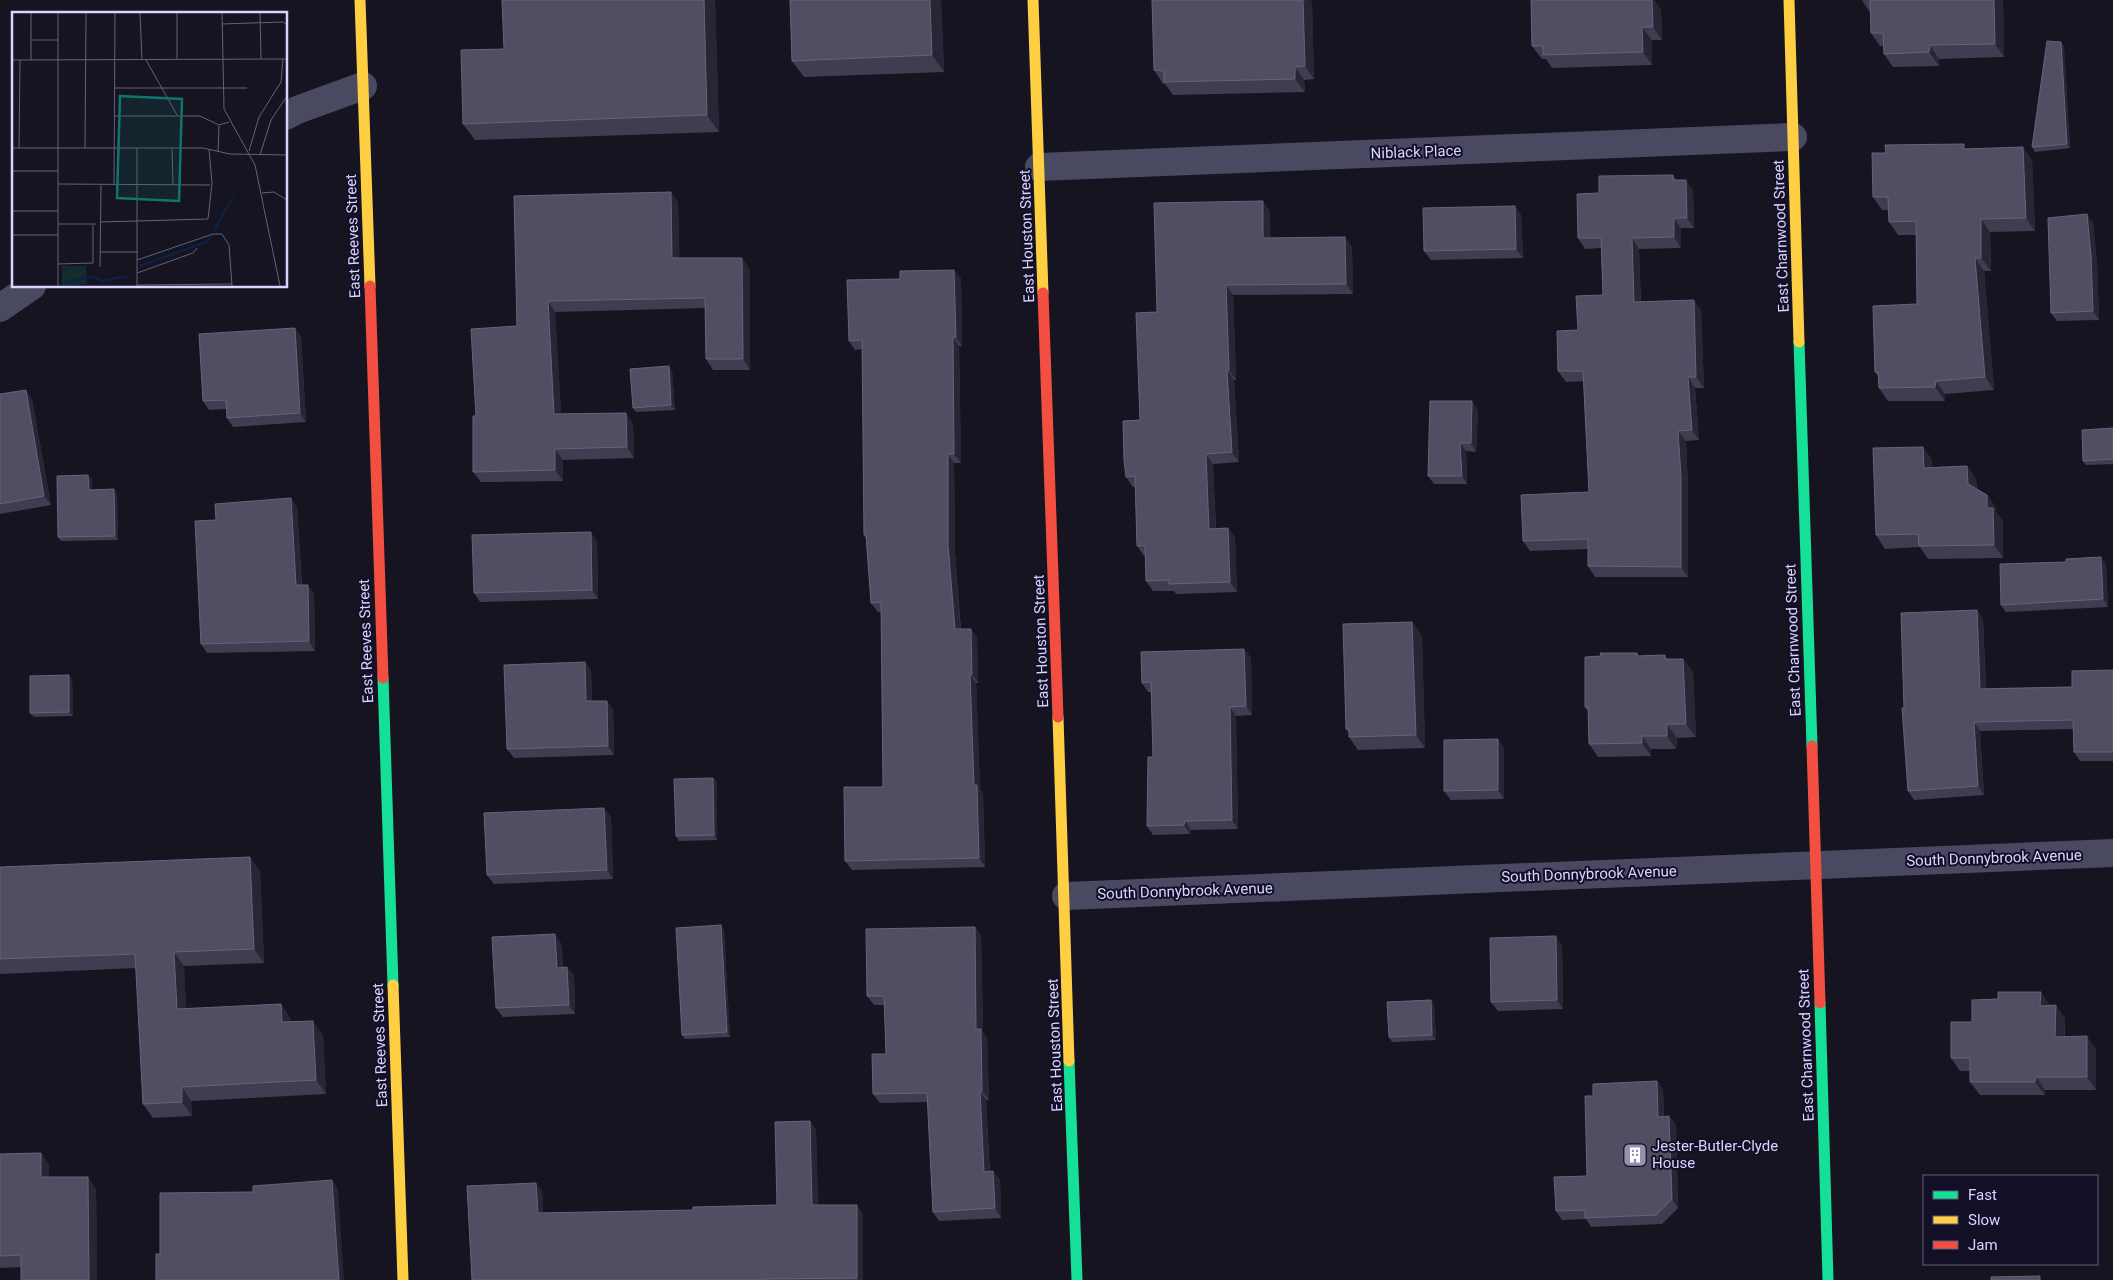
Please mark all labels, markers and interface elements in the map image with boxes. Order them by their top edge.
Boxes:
inset map [12,12,288,288]
street label: Niblack Place [1370,141,1462,163]
street label: East Charnwood Street [1769,159,1793,313]
street label: East Houston Street [1016,169,1038,303]
street label: East Reeves Street [342,174,364,298]
street label: East Charnwood Street [1781,563,1805,717]
street label: East Houston Street [1030,574,1052,708]
street label: East Reeves Street [355,579,377,703]
street label: South Donnybrook Avenue [1906,846,2082,870]
street label: South Donnybrook Avenue [1501,862,1677,886]
street label: South Donnybrook Avenue [1097,879,1273,903]
street label: East Charnwood Street [1794,968,1818,1122]
street label: East Houston Street [1044,978,1066,1112]
street label: East Reeves Street [369,983,391,1107]
place label: Jester-Butler-Clyde House [1652,1137,1778,1172]
building icon: Jester-Butler-Clyde House [1622,1142,1648,1168]
legend [1923,1175,2098,1265]
text: Fast [1968,1186,1997,1204]
text: Slow [1968,1211,2000,1229]
text: Jam [1968,1236,1998,1254]

